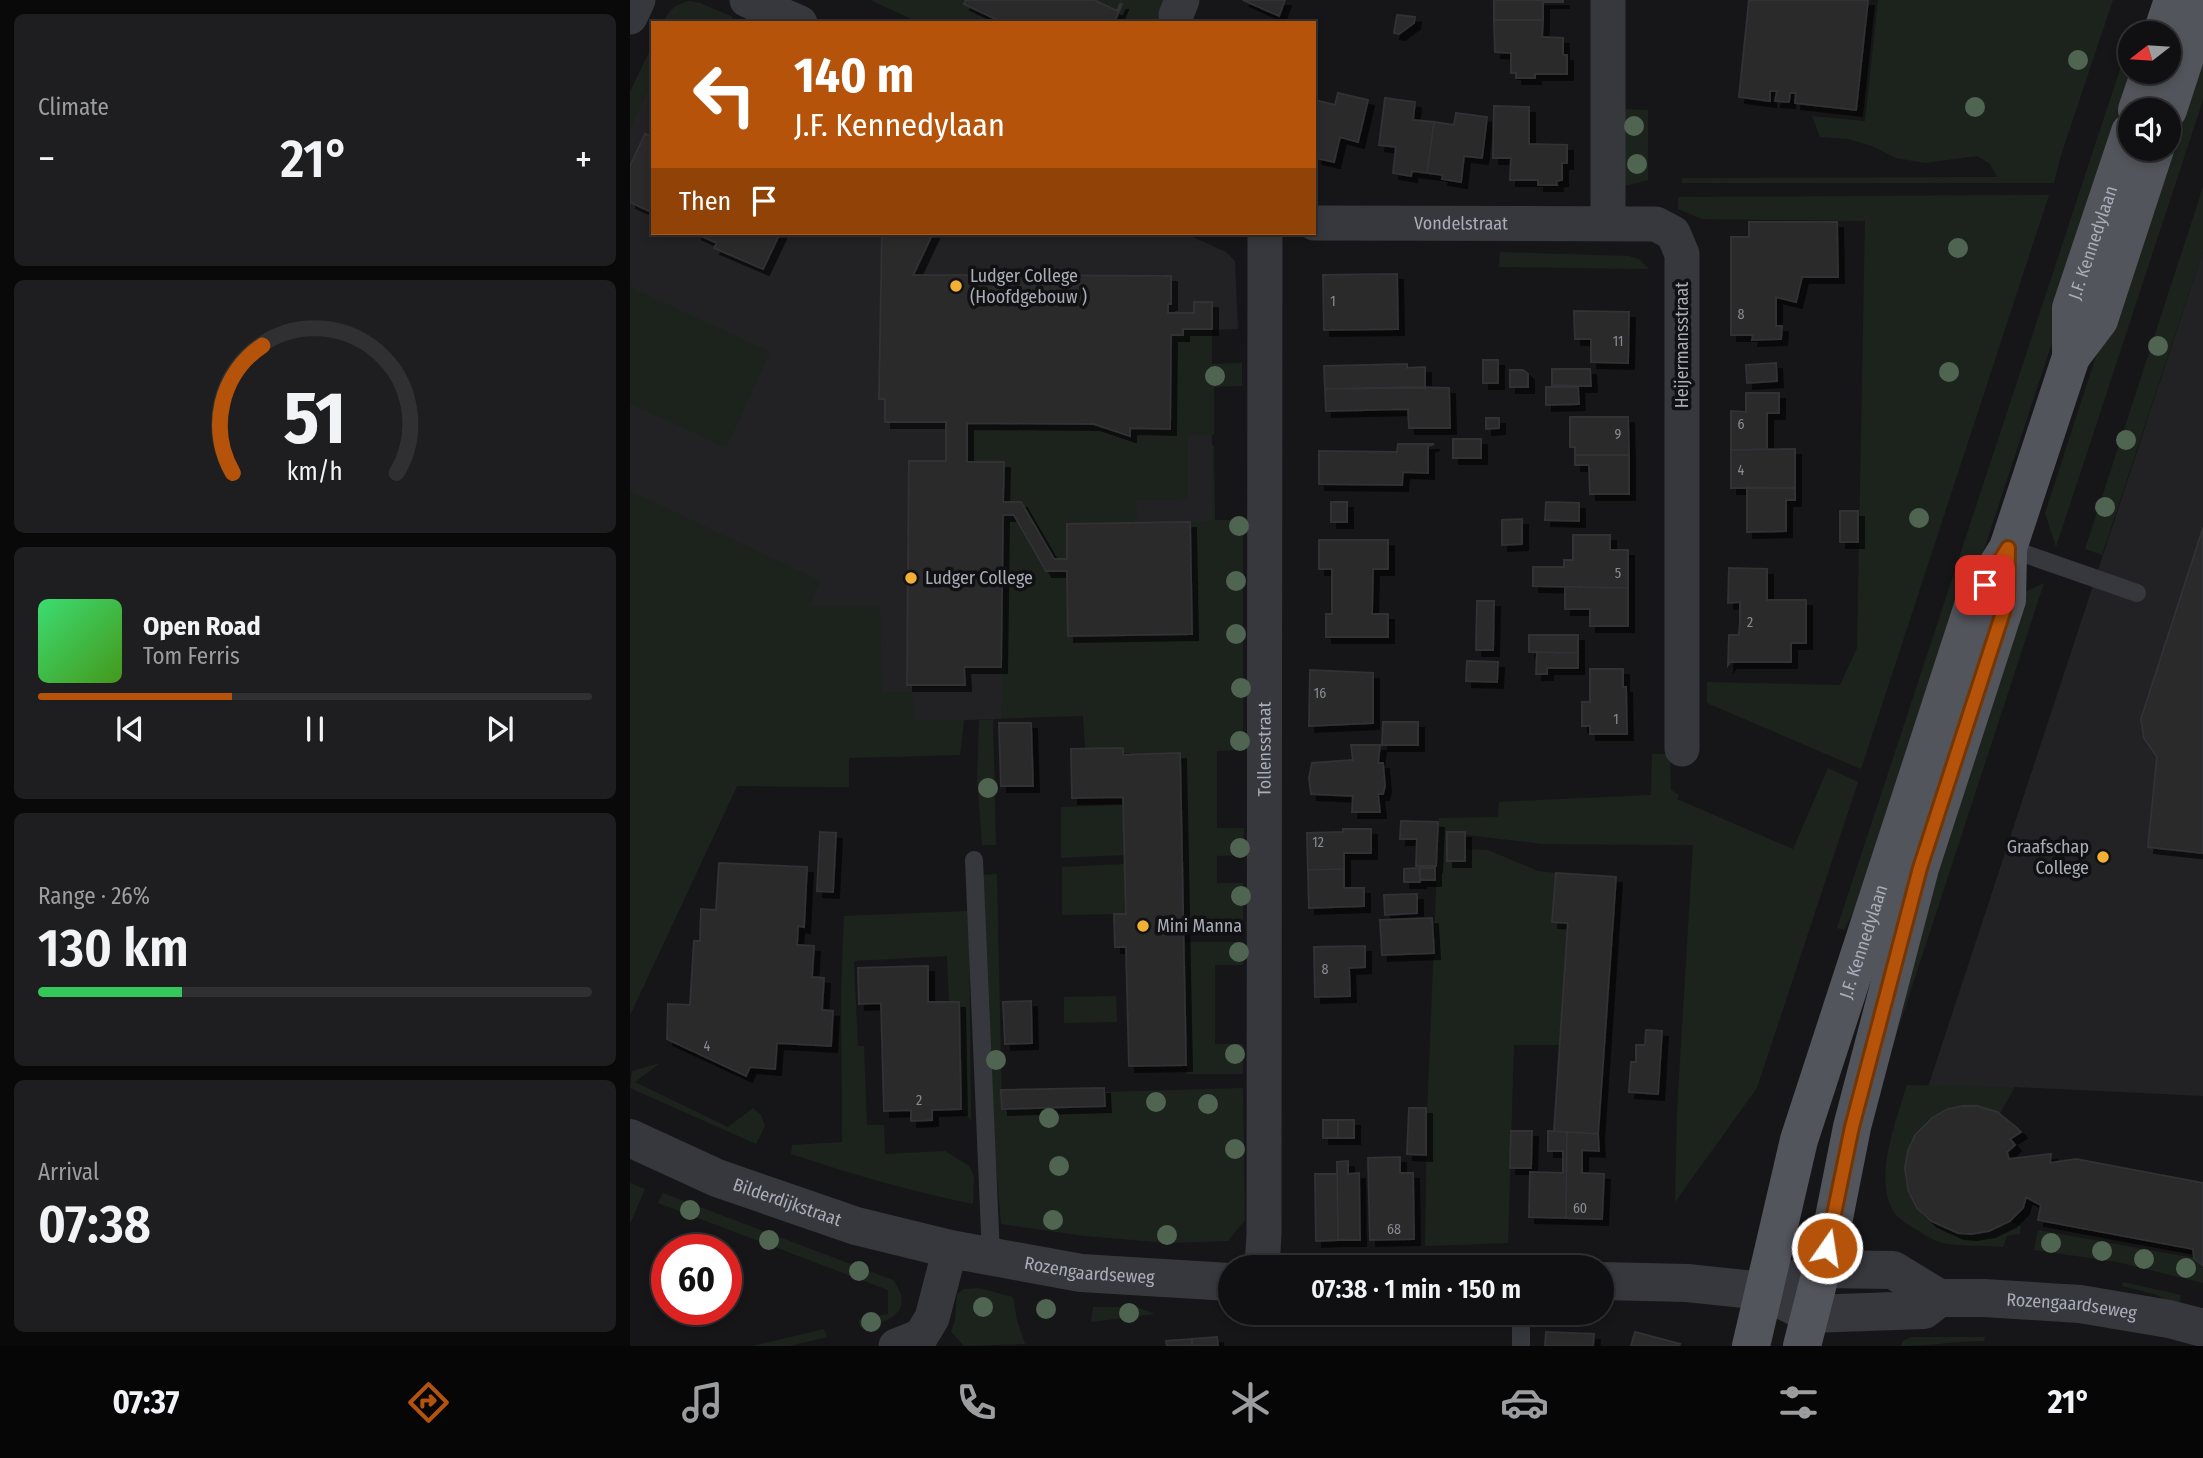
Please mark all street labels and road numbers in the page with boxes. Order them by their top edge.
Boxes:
street label: J.F. Kennedylaan [2064,183,2122,302]
street label: Vondelstraat [1414,212,1508,235]
street label: Heijermansstraat [1671,282,1693,408]
street label: Tollensstraat [1253,701,1276,797]
street label: J.F. Kennedylaan [1835,882,1892,1002]
street label: Bilderdijkstraat [730,1173,844,1231]
street label: Rozengaardseweg [1023,1252,1156,1288]
street label: Rozengaardseweg [2006,1288,2139,1324]

